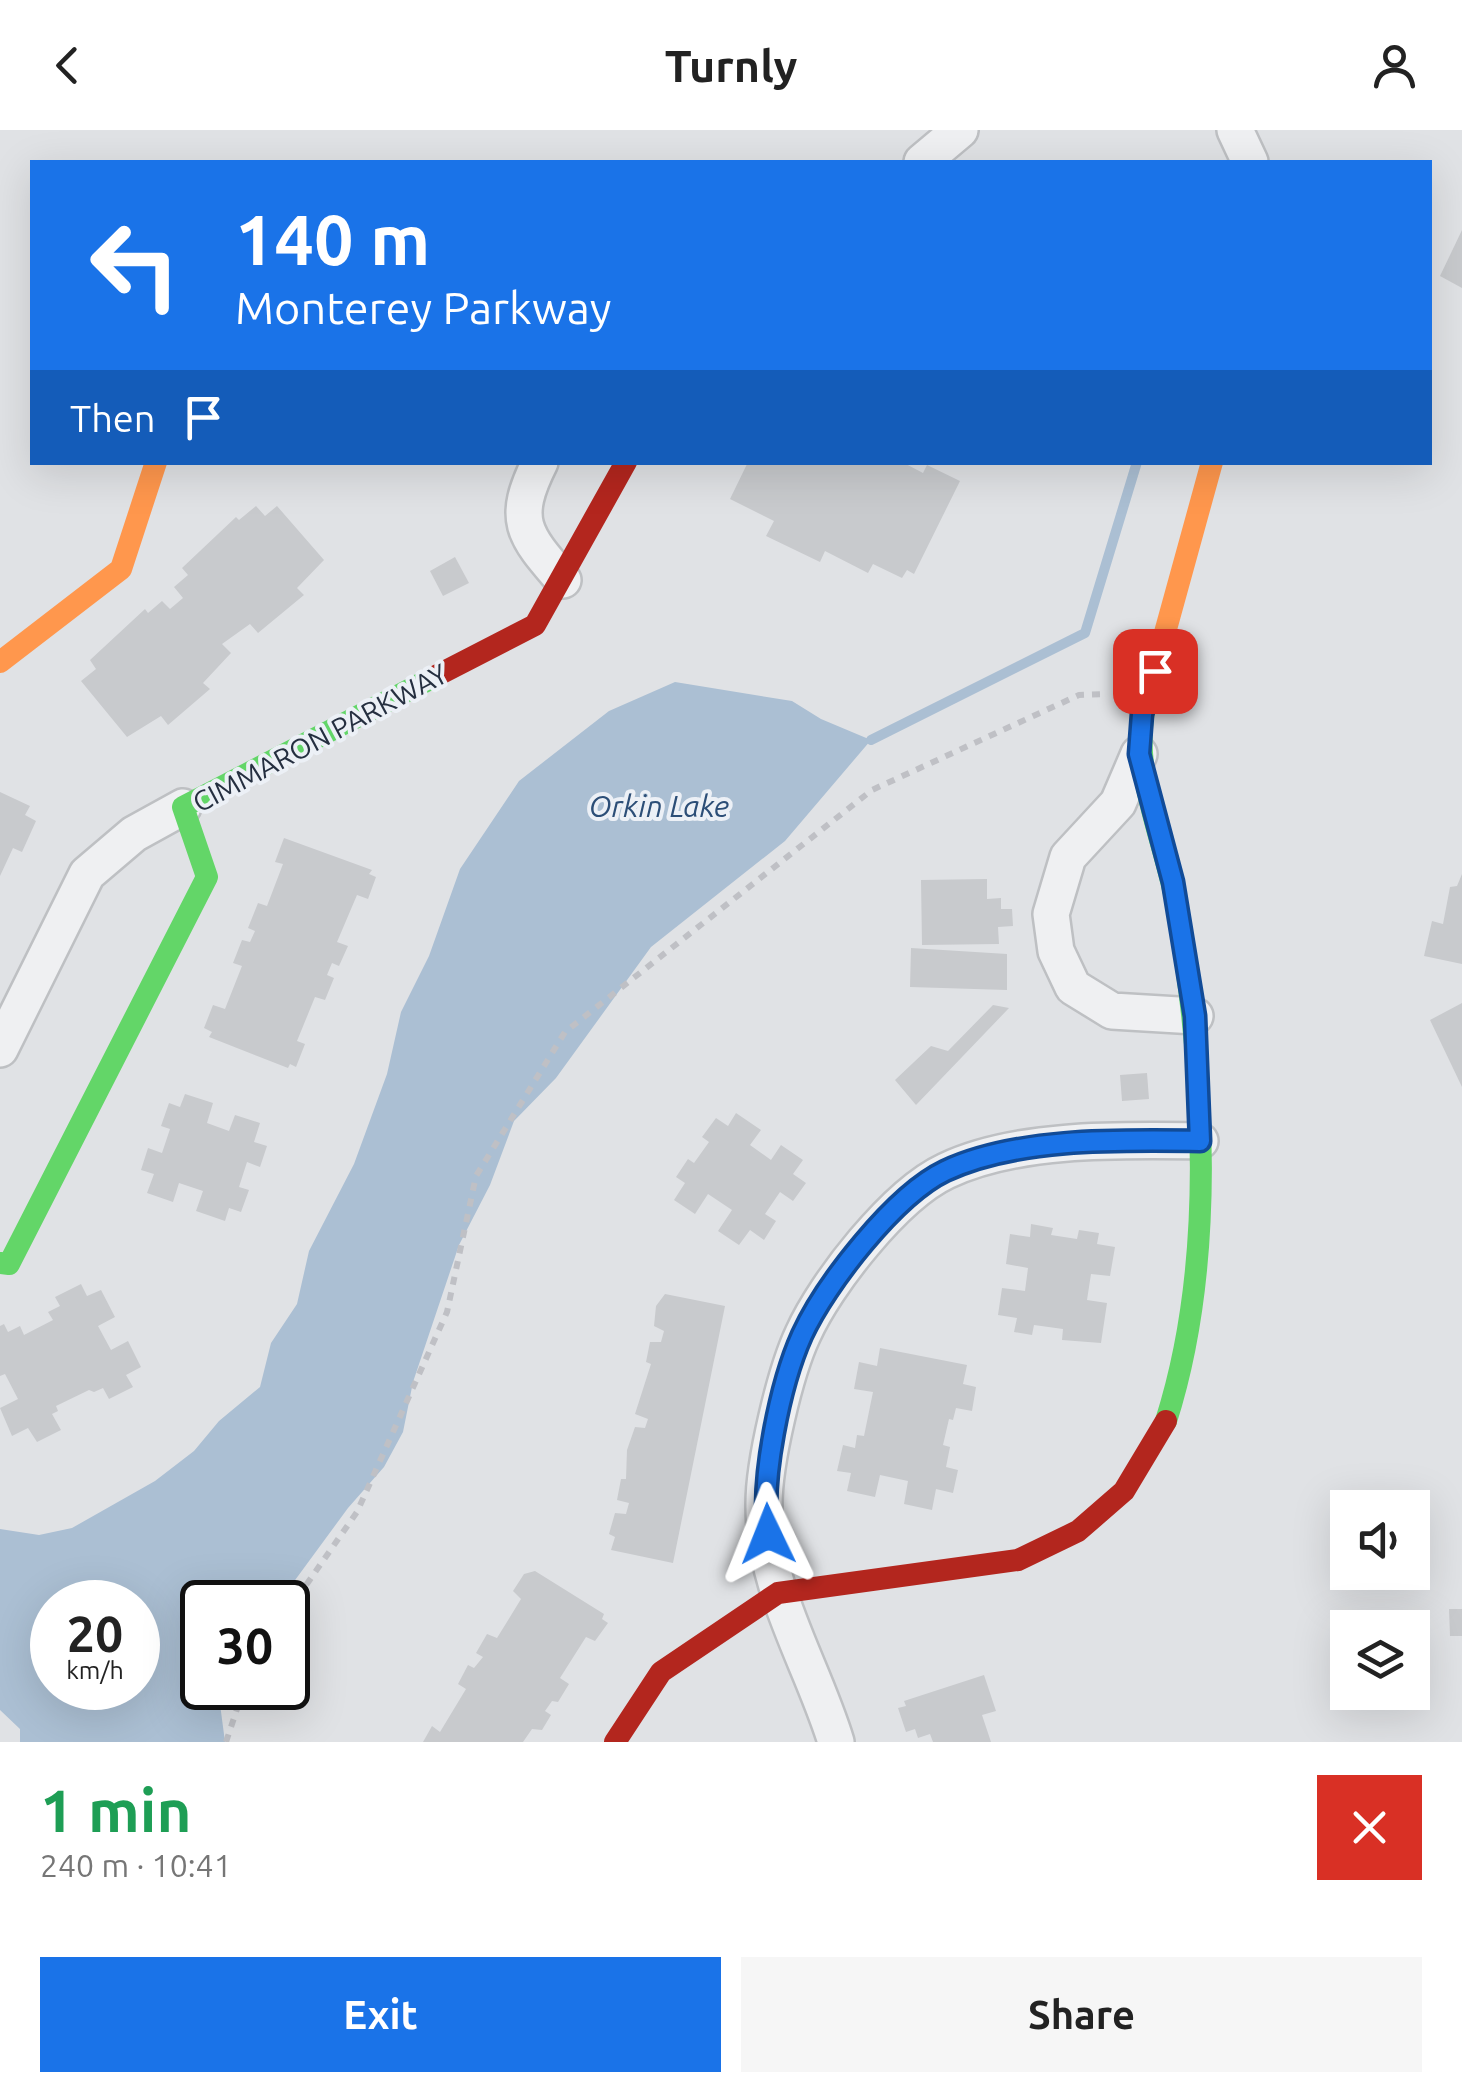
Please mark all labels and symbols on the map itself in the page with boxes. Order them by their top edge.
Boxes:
pin [1113,629,1198,714]
street label: CIMMARON PARKWAY [187,657,452,818]
water label: Orkin Lake [589,789,729,823]
position arrow [716,1482,820,1586]
speed limit sign: 30 [180,1580,310,1710]

